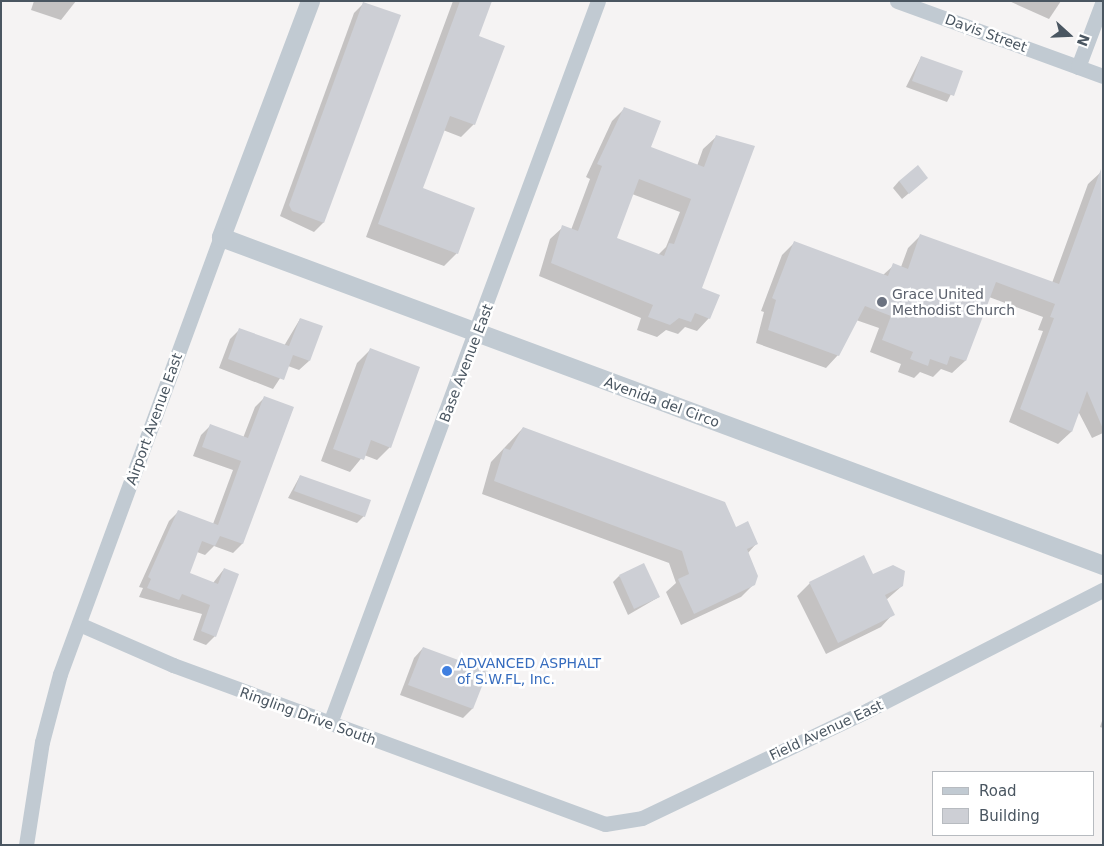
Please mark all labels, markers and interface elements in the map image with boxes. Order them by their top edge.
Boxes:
street label: Davis Street [943,10,1029,56]
north arrow [1044,10,1094,60]
text: N [1074,32,1093,48]
place label: Grace United Methodist Church [892,286,1015,318]
marker: Grace United Methodist Church [876,296,888,308]
street label: Base Avenue East [436,302,496,424]
street label: Airport Avenue East [122,351,186,487]
street label: Avenida del Circo [602,373,722,431]
place label: ADVANCED ASPHALT of S.W.FL, Inc. [457,655,601,688]
marker: ADVANCED ASPHALT of S.W.FL, Inc. [441,665,453,677]
street label: Ringling Drive South [238,684,378,748]
street label: Field Avenue East [767,696,885,764]
legend [932,771,1094,836]
text: Road [979,782,1017,800]
text: Building [979,807,1040,825]

